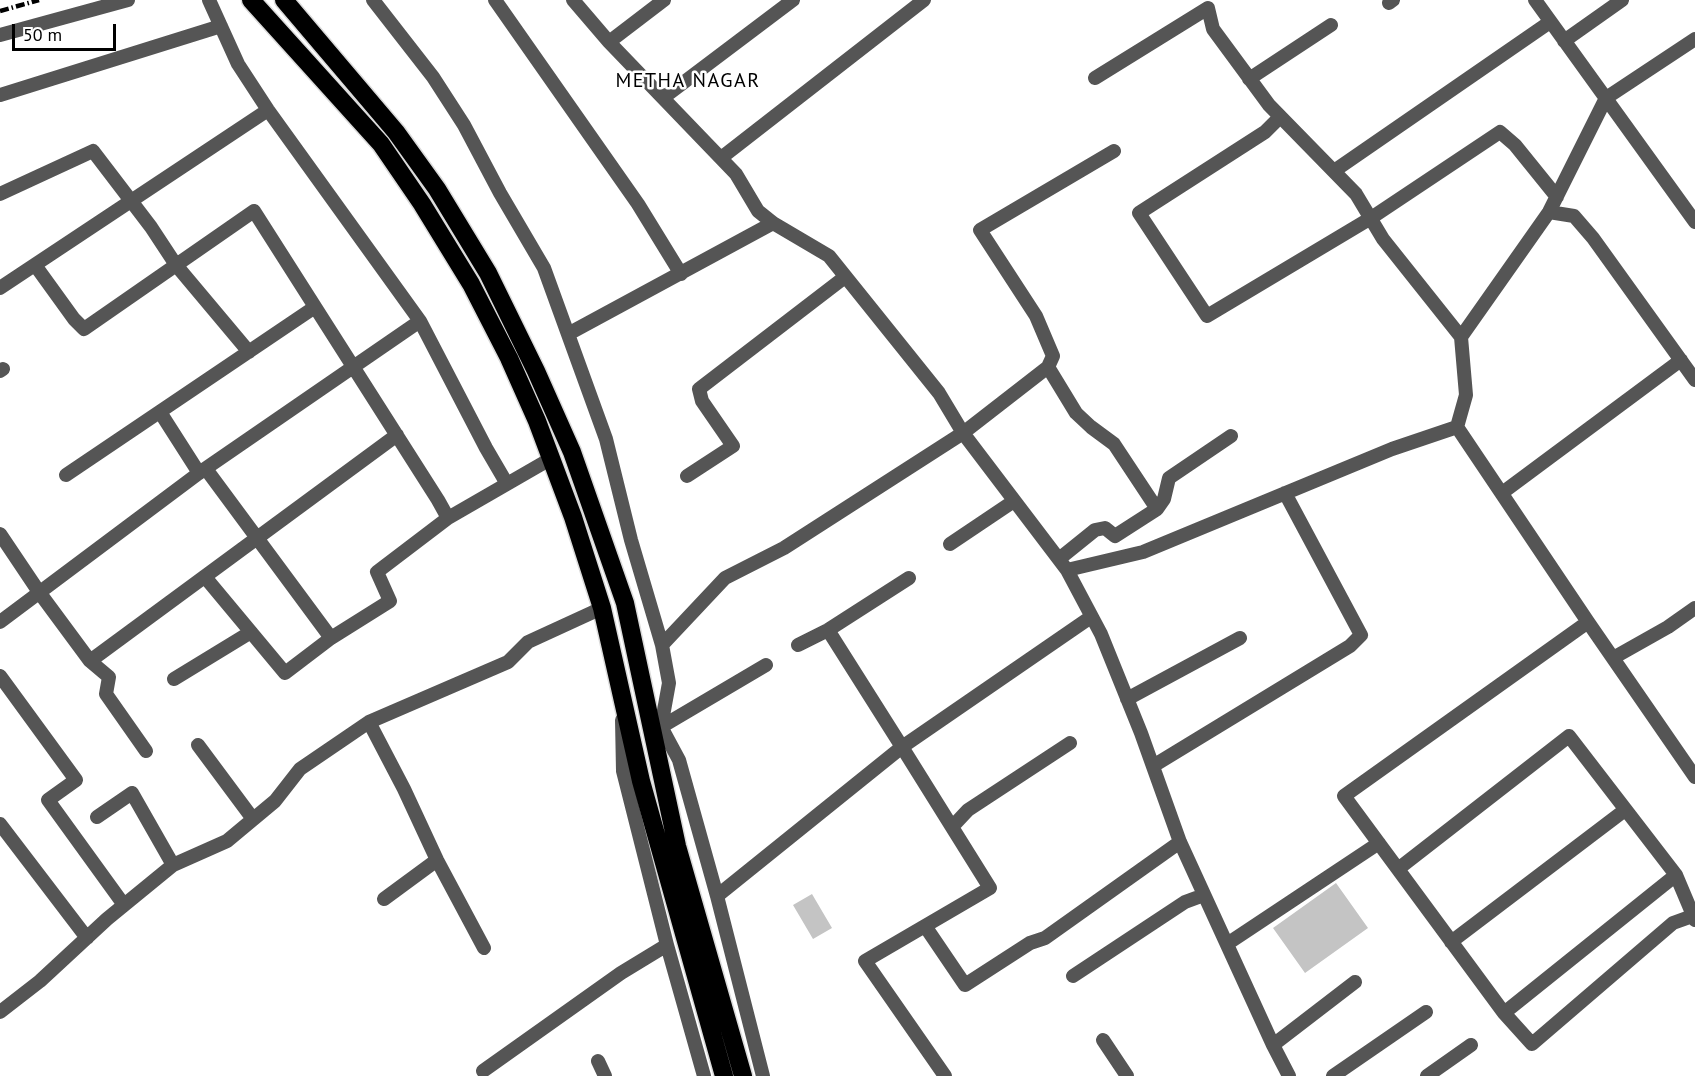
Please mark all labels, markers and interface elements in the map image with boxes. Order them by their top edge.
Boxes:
scale bar [15,12,118,50]
text: 50 m [23,23,62,46]
district label: METHA NAGAR [615,69,761,93]

